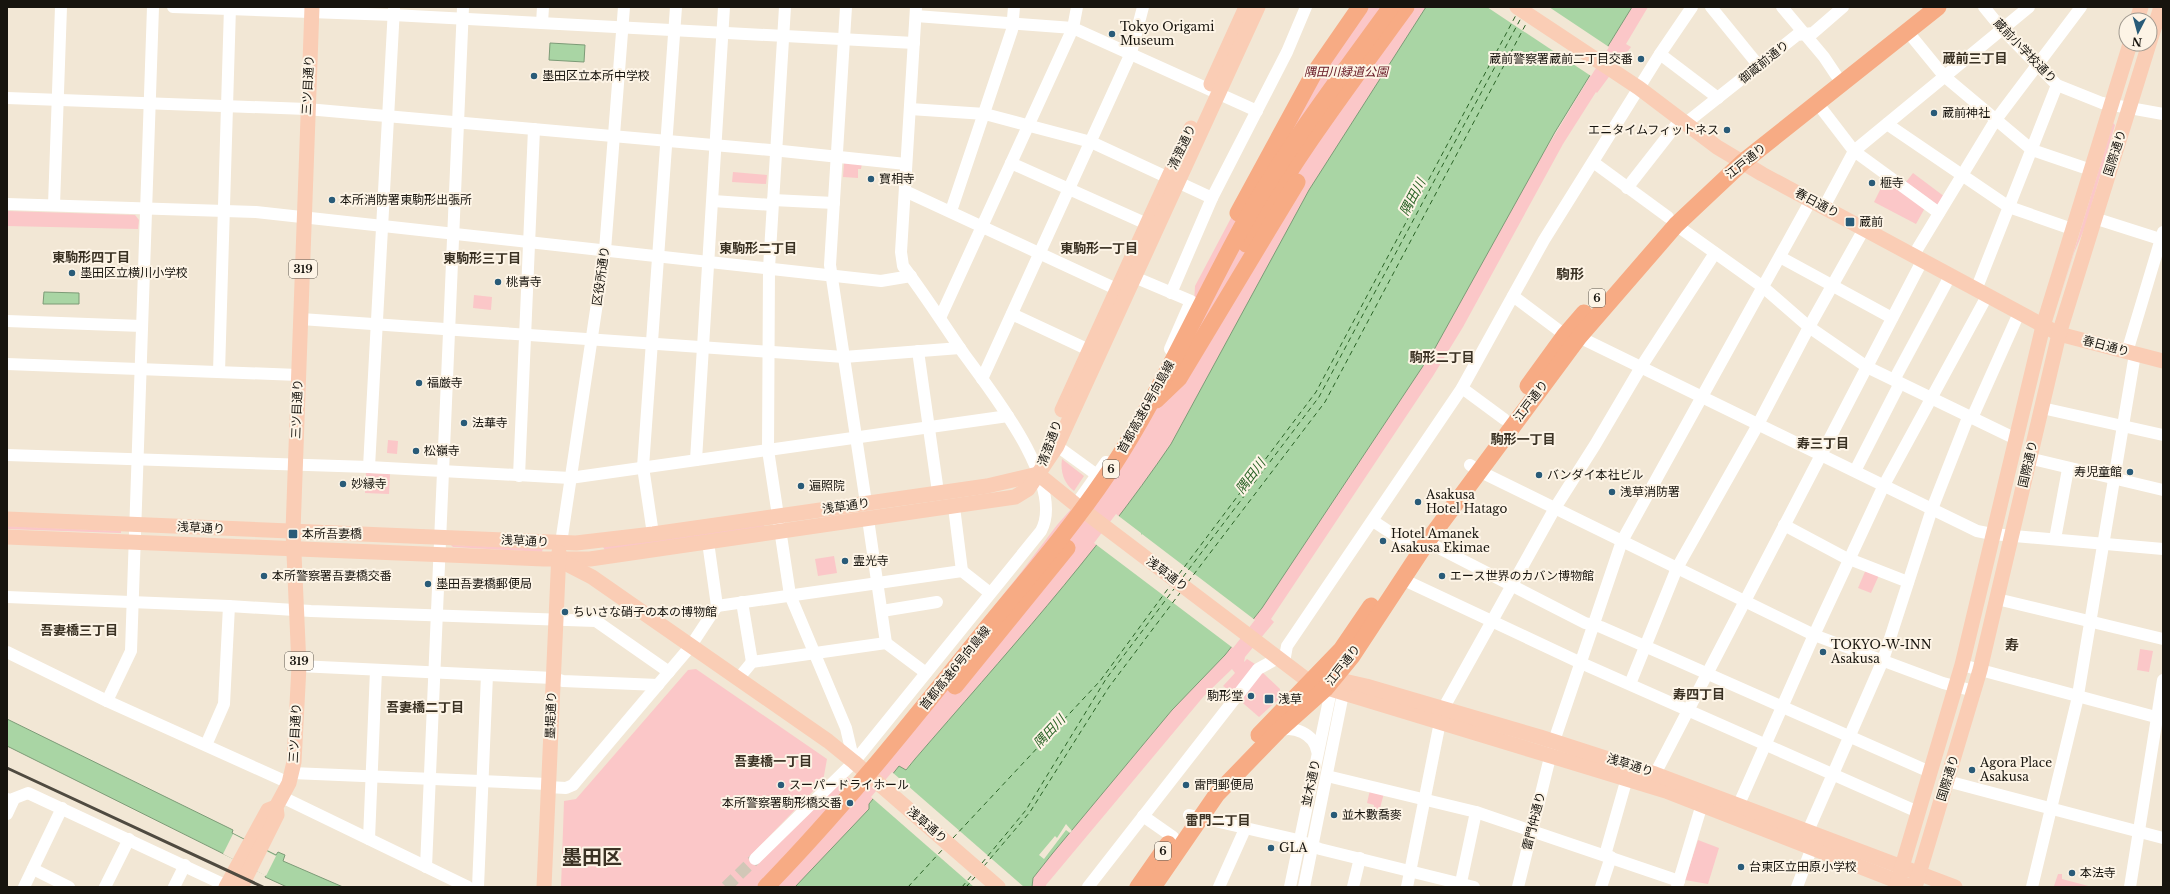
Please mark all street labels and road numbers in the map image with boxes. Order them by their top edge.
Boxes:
street label: 蔵前小学校通り [1991,15,2060,86]
street label: 御蔵前通り [1736,37,1792,86]
street label: 三ツ目通り [298,55,317,115]
street label: 清澄通り [1165,122,1198,172]
street label: 国際通り [2100,128,2129,178]
street label: 江戸通り [1722,140,1769,182]
street label: 春日通り [1793,185,1842,220]
street label: 区役所通り [589,245,612,307]
road number: 319 [289,260,317,278]
road number: 6 [1589,289,1605,307]
street label: 春日通り [2081,332,2131,359]
street label: 首都高速6号向島線 [1114,358,1177,456]
street label: 江戸通り [1510,377,1551,424]
street label: 三ツ目通り [288,379,305,439]
street label: 清澄通り [1034,418,1065,468]
street label: 国際通り [2015,439,2040,489]
road number: 6 [1103,460,1119,478]
street label: 浅草通り [821,495,871,516]
street label: 浅草通り [177,519,225,536]
street label: 浅草通り [501,532,549,549]
street label: 浅草通り [1144,553,1191,594]
street label: 首都高速6号向島線 [916,623,993,713]
street label: 江戸通り [1322,641,1363,688]
road number: 319 [285,652,313,670]
street label: 墨堤通り [542,691,559,739]
street label: 三ツ目通り [285,703,304,763]
street label: 浅草通り [1605,750,1655,779]
street label: 国際通り [1933,753,1962,803]
street label: 並木通り [1298,758,1323,808]
street label: 雷門仲通り [1519,790,1548,852]
street label: 浅草通り [904,803,950,846]
road number: 6 [1155,842,1171,860]

